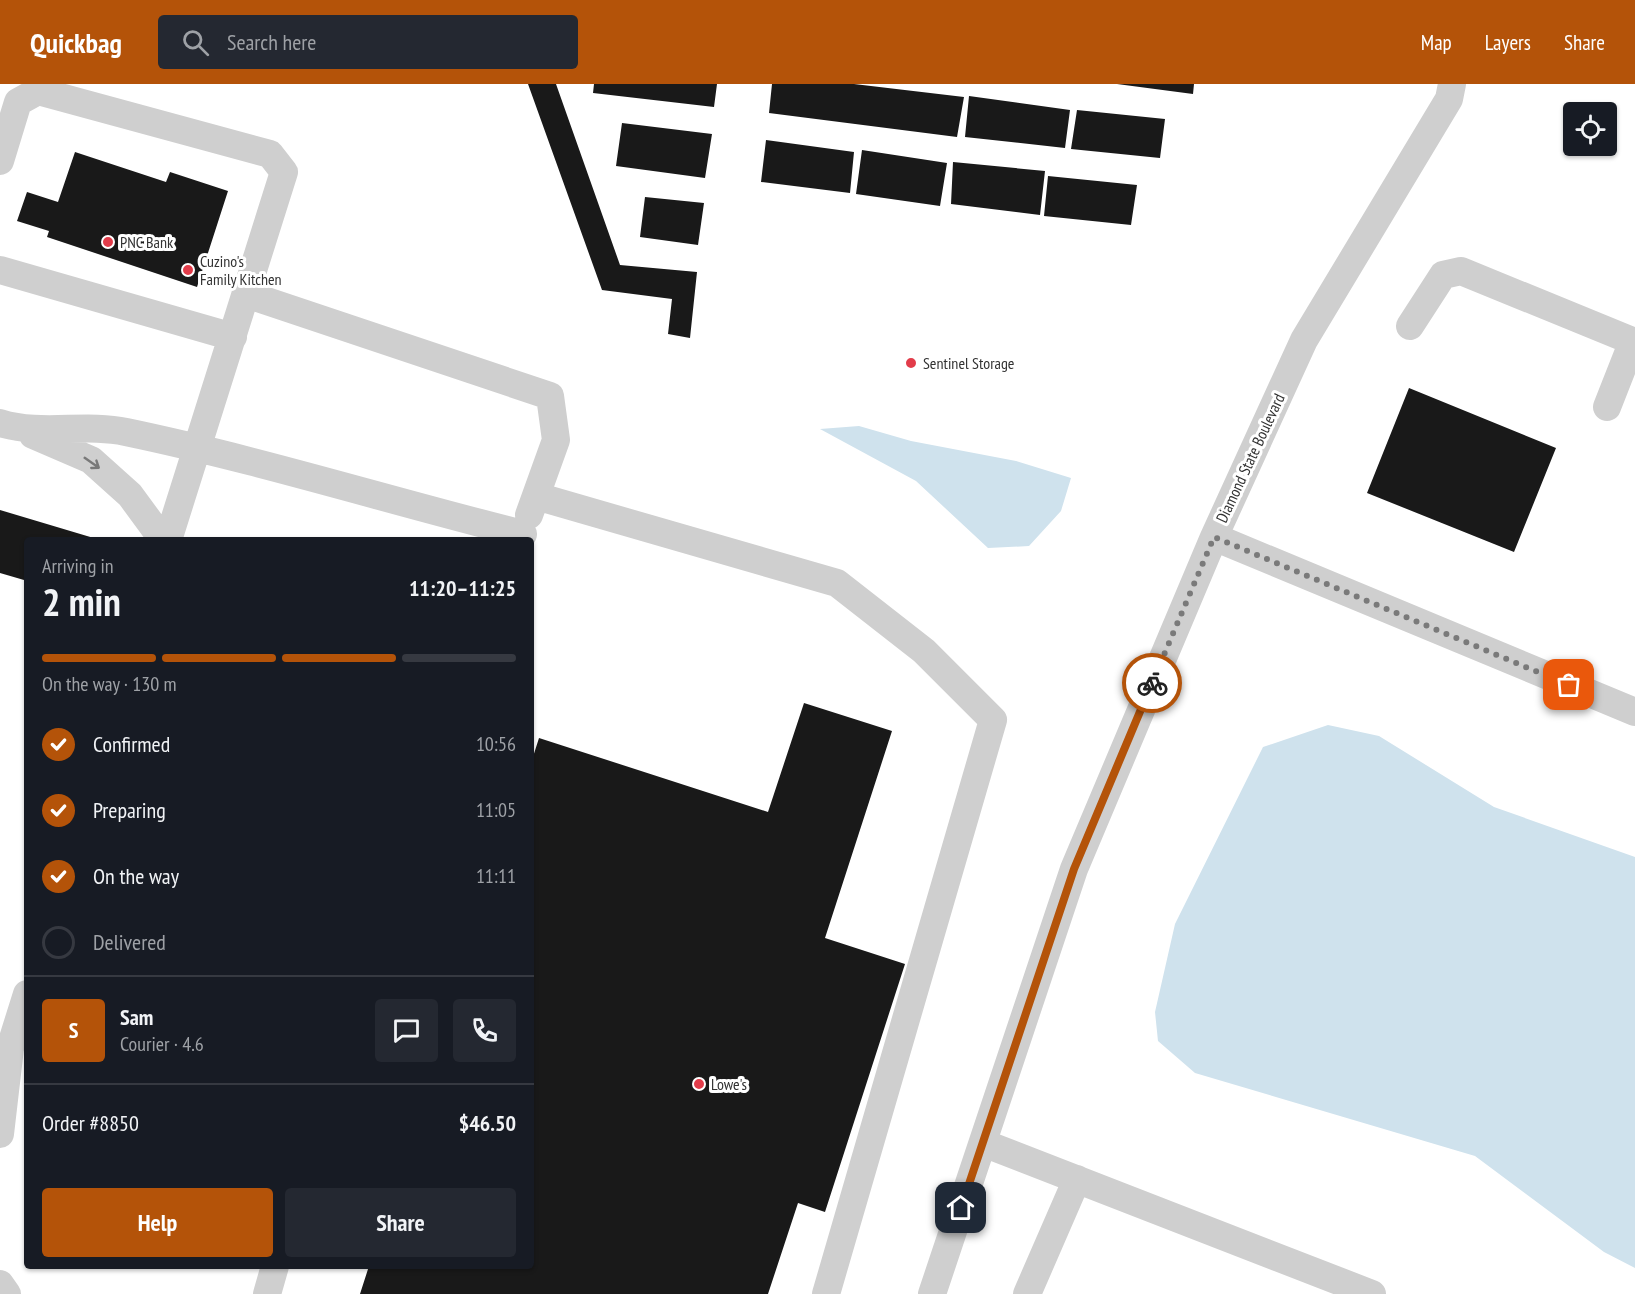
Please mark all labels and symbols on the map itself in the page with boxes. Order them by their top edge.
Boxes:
place label: PNC Bank [120,232,174,252]
marker: PNC Bank [101,235,115,249]
place label: Cuzino's Family Kitchen [200,251,282,289]
marker: Cuzino's Family Kitchen [181,263,195,277]
place label: Sentinel Storage [923,353,1014,373]
marker: Sentinel Storage [904,356,918,370]
street label: Diamond State Boulevard [1211,390,1289,526]
one-way arrow [83,457,99,469]
courier [1122,653,1182,713]
pin [1543,659,1594,710]
place label: Lowe's [711,1074,747,1094]
marker: Lowe's [692,1077,706,1091]
pin [935,1182,986,1233]

